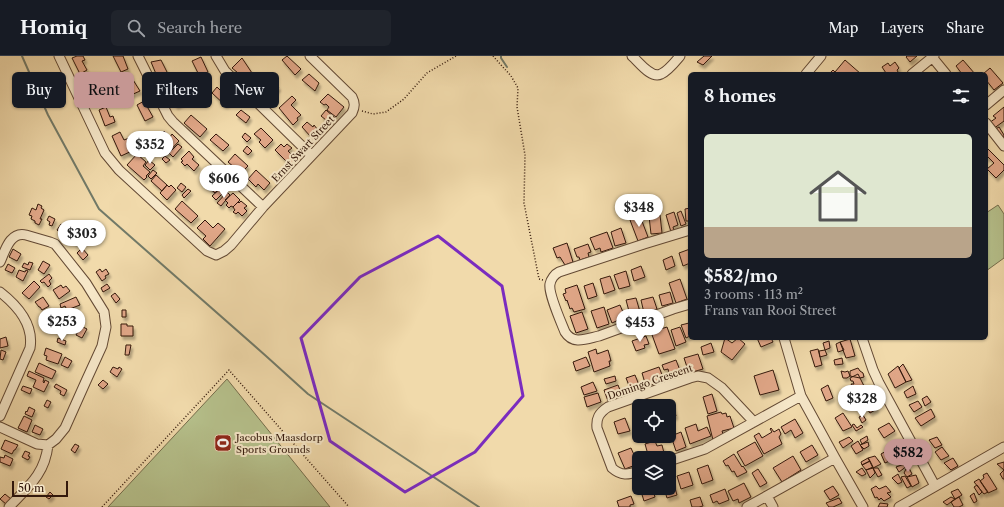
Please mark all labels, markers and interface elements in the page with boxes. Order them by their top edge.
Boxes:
search box [111,10,391,46]
text: Homiq [20,16,87,39]
icon: search [125,17,147,39]
text: Search here [157,18,242,37]
text: Map [828,19,858,37]
text: Layers [880,19,924,37]
text: Share [946,19,984,37]
chip: Buy [12,72,66,108]
chip: Rent [74,72,134,108]
chip: Filters [142,72,212,108]
chip: New [220,72,279,108]
icon: filters [950,85,972,107]
text: 8 homes [704,86,776,106]
street label: Ernst Swart Street [269,113,337,185]
pin: $352 [126,131,174,165]
text: $352 [135,136,165,152]
icon: home [802,160,874,232]
pin: $606 [200,165,248,199]
text: $606 [208,170,240,186]
pin: $348 [615,194,663,228]
text: $348 [624,199,654,215]
pin: $303 [58,220,106,254]
text: $303 [67,225,97,241]
text: $582/mo [704,266,778,286]
text: 3 rooms · 113 m² [704,286,803,302]
text: Frans van Rooi Street [704,302,836,318]
pin: $253 [38,308,86,342]
pin: $453 [616,309,664,343]
text: $253 [47,313,77,329]
text: $453 [625,314,655,330]
street label: Domingo Crescent [606,361,695,403]
pin: $328 [838,385,886,419]
text: $328 [847,390,877,406]
map controls [632,399,676,495]
button: locate [632,399,676,443]
place label: Jacobus Maasdorp Sports Grounds [234,431,323,456]
sports icon: Jacobus Maasdorp Sports Grounds [213,433,233,453]
pin: $582 [884,439,932,473]
text: $582 [893,444,923,460]
button: layers [632,451,676,495]
scale bar [12,479,68,498]
text: 50 m [18,481,44,495]

